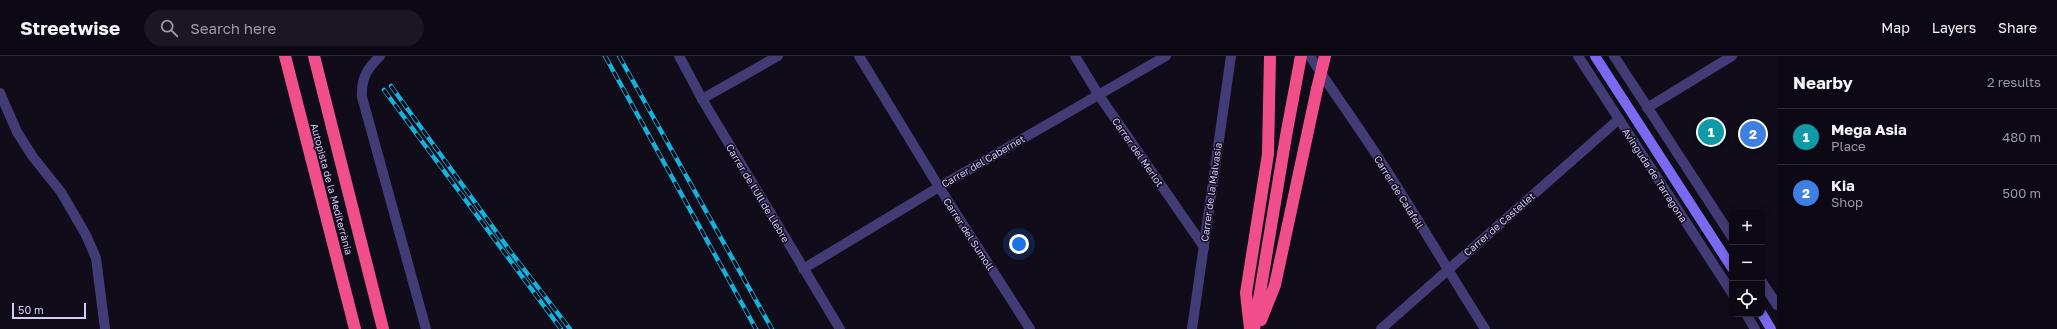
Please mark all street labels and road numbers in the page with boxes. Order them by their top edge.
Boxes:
street label: Carrer del Merlot [1110,115,1166,189]
street label: Autopista de la Mediterrània [309,122,355,256]
street label: Avinguda de Tarragona [1620,126,1690,224]
street label: Carrer del Cabernet [939,132,1027,190]
street label: Carrer de l'Ull de Llebre [724,142,792,245]
street label: Carrer de la Malvasia [1198,142,1224,242]
street label: Carrer de Calafell [1372,153,1426,231]
street label: Carrer de Castellet [1461,190,1537,258]
street label: Carrer del Sumoll [941,196,997,272]

